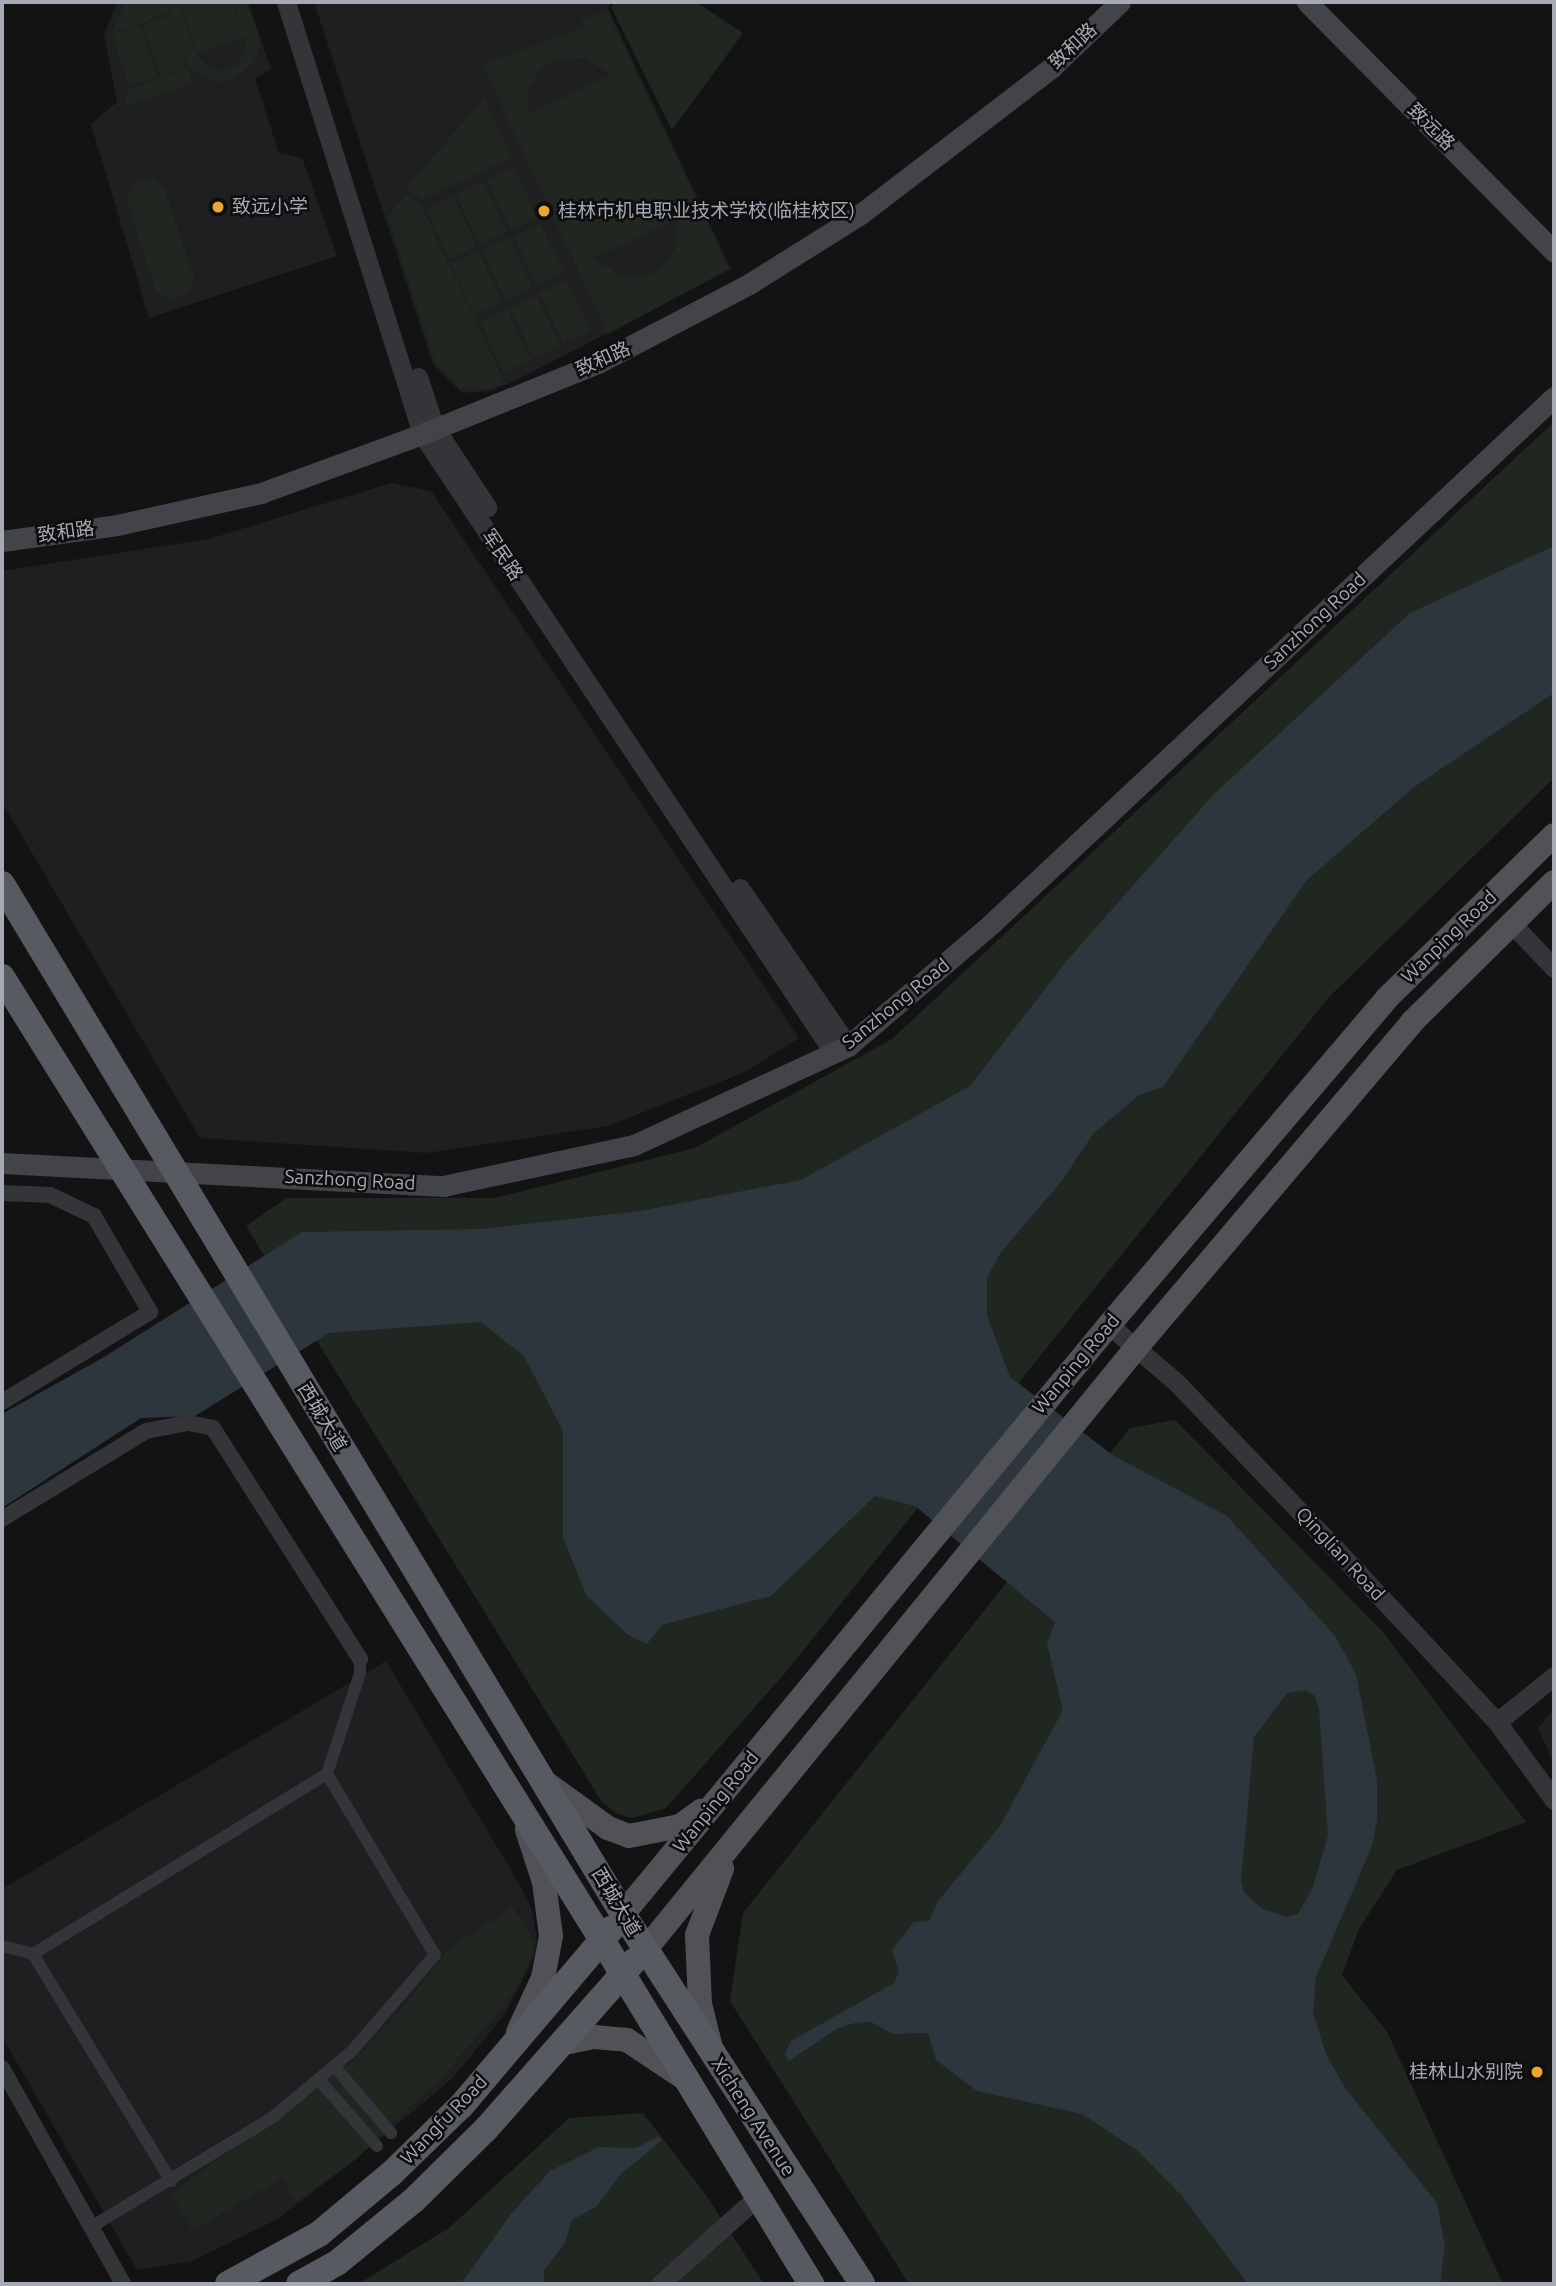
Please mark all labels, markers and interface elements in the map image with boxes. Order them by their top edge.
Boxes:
street label: 致和路 [1044,18,1102,74]
street label: 致远路 [1403,99,1459,155]
place label: 致远小学 [232,196,308,218]
marker: 致远小学 [210,199,226,215]
place label: 桂林市机电职业技术学校(临桂校区) [558,200,855,222]
marker: 桂林市机电职业技术学校(临桂校区) [536,203,552,219]
street label: 致和路 [572,337,634,381]
street label: 致和路 [36,517,96,547]
street label: 军民路 [477,525,527,585]
street label: Sanzhong Road [1259,568,1371,674]
street label: Wanping Road [1397,886,1501,988]
street label: Sanzhong Road [838,954,954,1054]
street label: Sanzhong Road [284,1165,416,1195]
street label: Wanping Road [1028,1309,1124,1419]
street label: 西城大道 [293,1379,351,1455]
street label: Qinglian Road [1291,1503,1389,1605]
street label: Wanping Road [668,1747,764,1857]
street label: 西城大道 [587,1864,645,1940]
street label: Xicheng Avenue [706,2053,800,2181]
place label: 桂林山水别院 [1409,2061,1523,2083]
marker: 桂林山水别院 [1529,2064,1545,2080]
street label: Wangfu Road [396,2071,492,2169]

